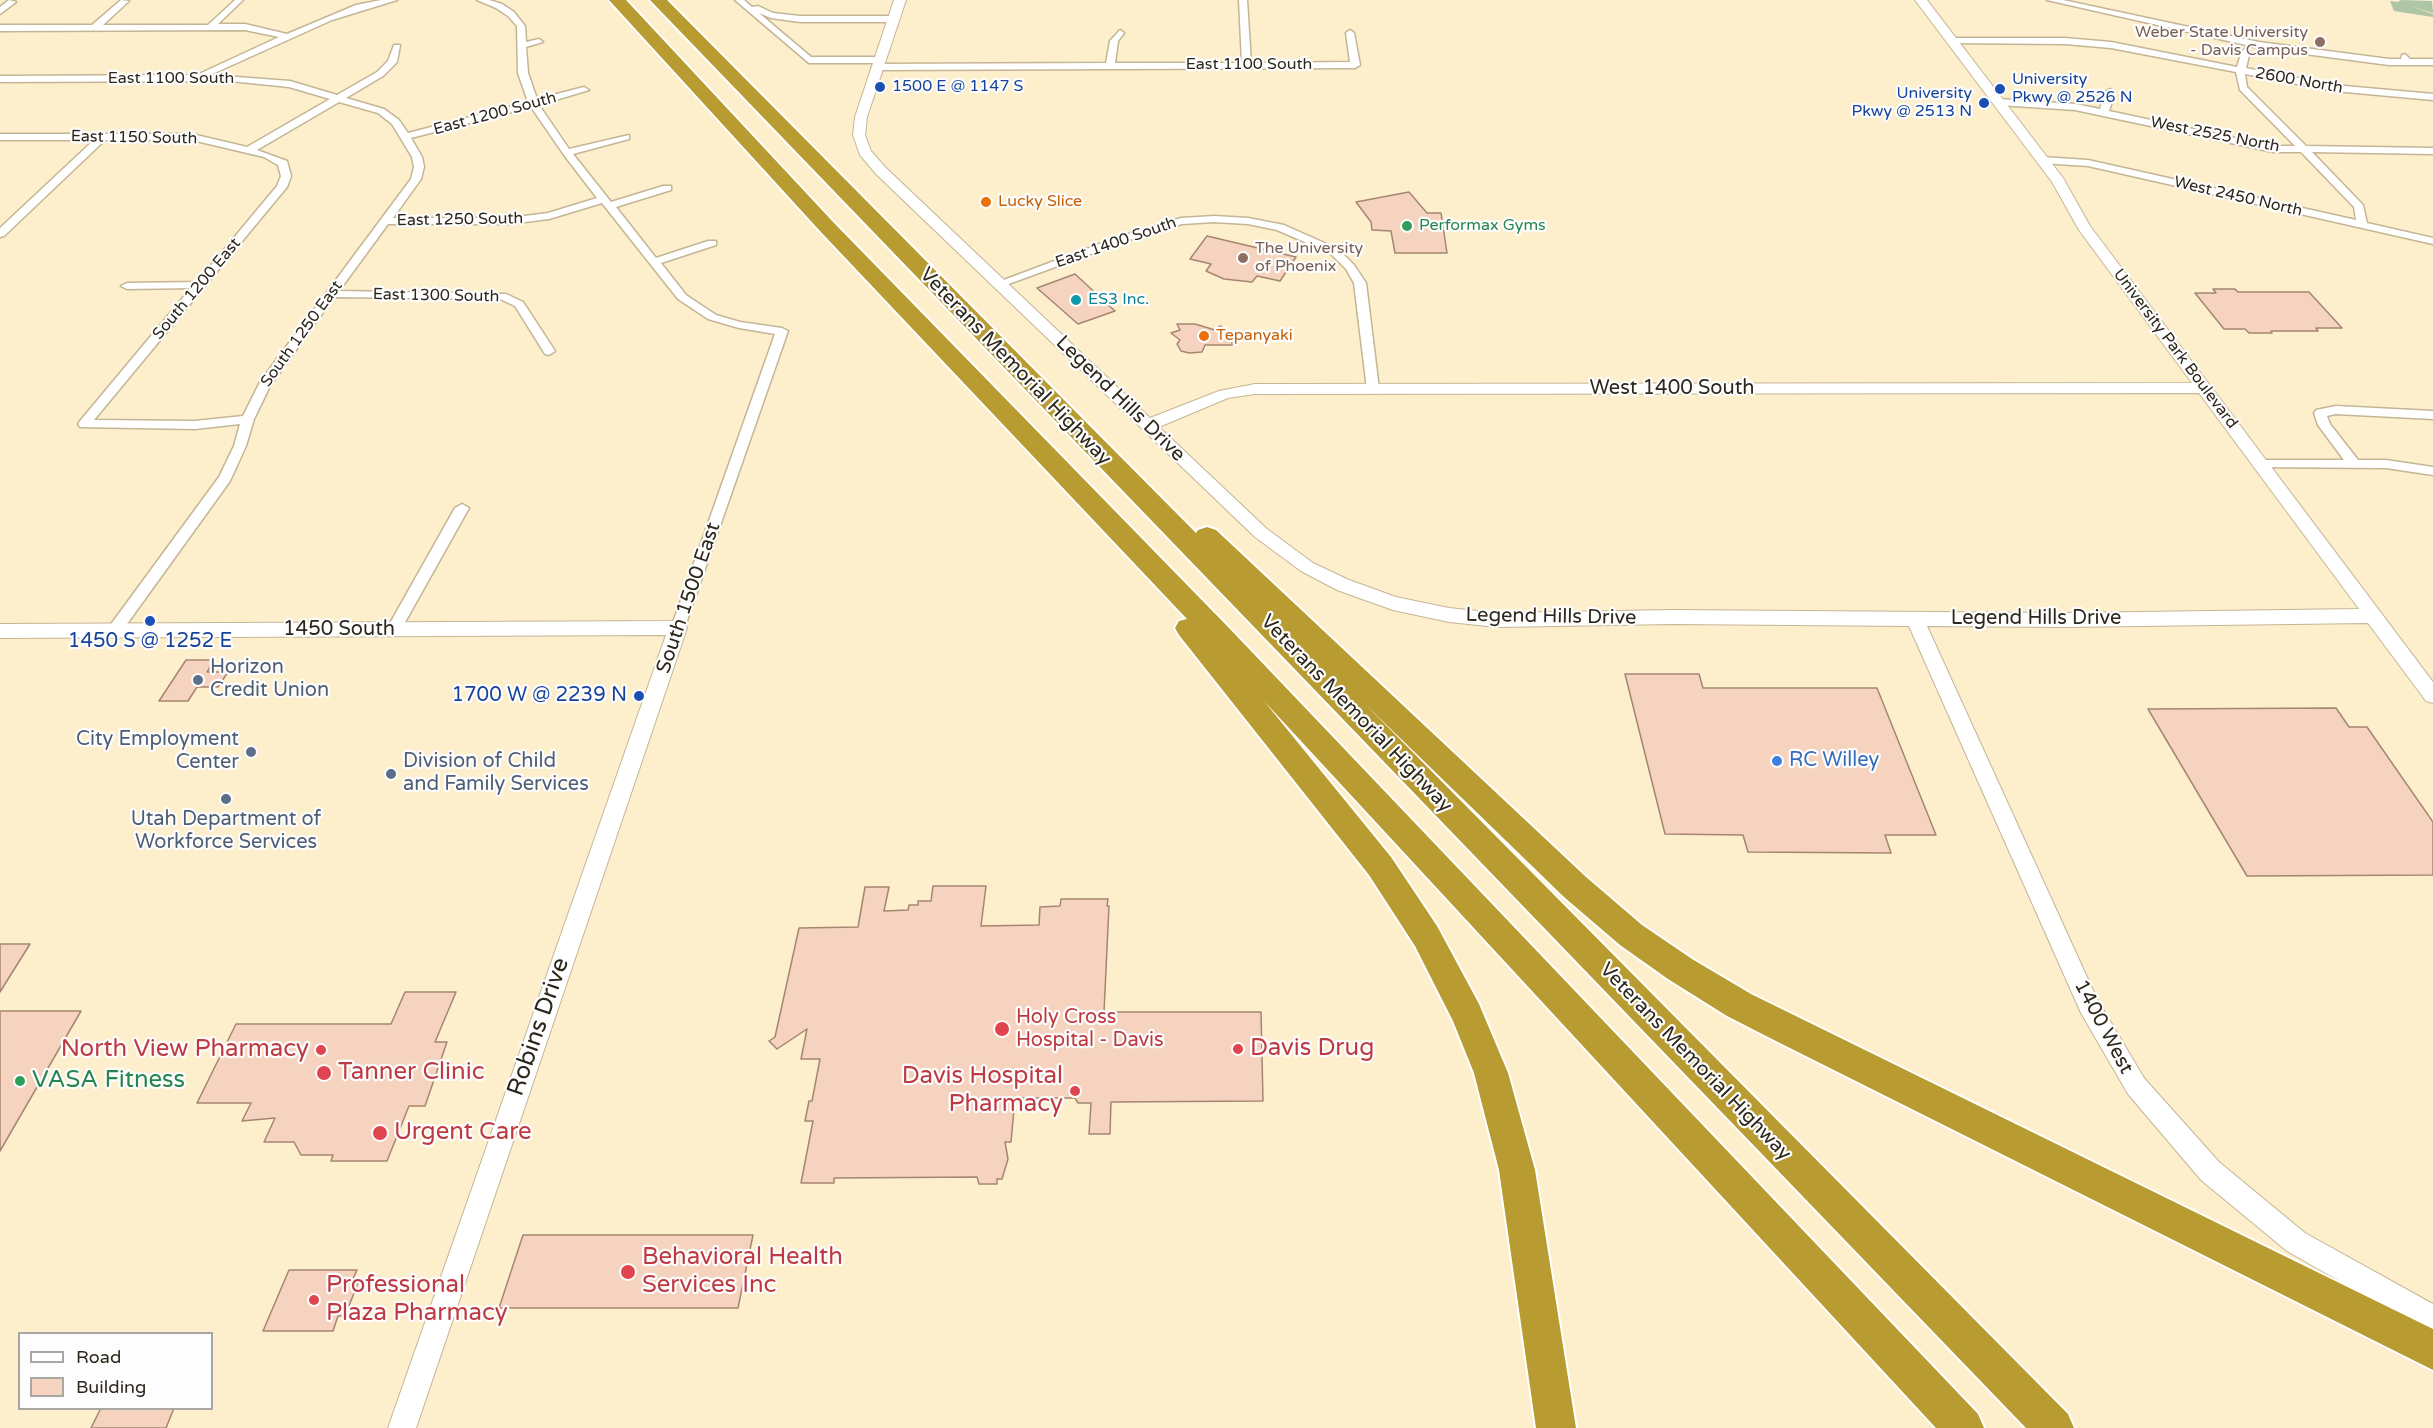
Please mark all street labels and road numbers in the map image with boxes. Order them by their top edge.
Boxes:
street label: East 1100 South [1186,55,1312,75]
street label: 2600 North [2254,64,2344,98]
street label: East 1100 South [108,69,234,89]
street label: East 1200 South [431,88,559,140]
street label: West 2525 North [2149,113,2281,157]
street label: East 1150 South [71,127,197,149]
street label: West 2450 North [2172,173,2304,221]
street label: East 1250 South [397,209,523,231]
street label: East 1400 South [1053,213,1179,273]
street label: South 1200 East [149,234,245,344]
street label: Veterans Memorial Highway [914,263,1116,471]
street label: University Park Boulevard [2109,265,2241,433]
street label: South 1250 East [257,277,347,391]
street label: East 1300 South [373,285,499,307]
street label: Legend Hills Drive [1050,331,1190,467]
street label: West 1400 South [1590,377,1754,401]
street label: South 1500 East [652,519,726,677]
street label: Legend Hills Drive [1465,604,1637,630]
street label: Legend Hills Drive [1951,607,2121,631]
street label: Veterans Memorial Highway [1255,610,1457,818]
street label: 1450 South [283,618,395,642]
street label: Robins Drive [502,954,576,1100]
street label: Veterans Memorial Highway [1594,958,1796,1166]
street label: 1400 West [2068,976,2138,1078]

